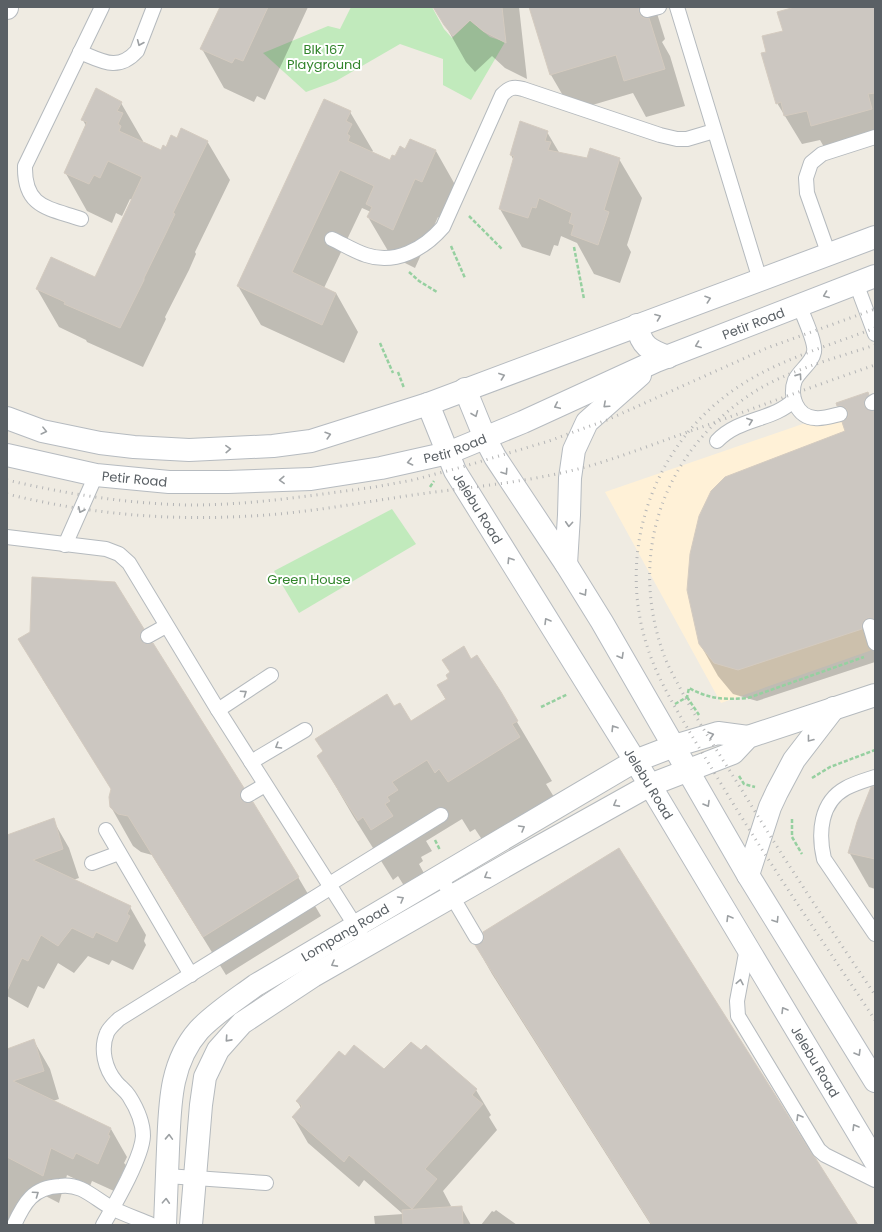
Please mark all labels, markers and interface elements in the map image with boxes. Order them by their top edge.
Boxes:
one-way arrow [137,39,145,47]
park label: Blk 167 Playground [287,40,361,74]
one-way arrow [822,290,829,298]
one-way arrow [704,295,711,304]
street label: Petir Road [719,302,787,344]
one-way arrow [655,313,662,321]
one-way arrow [694,340,702,348]
one-way arrow [498,373,505,381]
one-way arrow [794,373,801,380]
one-way arrow [554,401,561,409]
one-way arrow [603,401,611,408]
one-way arrow [470,409,478,417]
one-way arrow [746,418,753,426]
one-way arrow [40,426,47,435]
street label: Petir Road [422,429,489,468]
one-way arrow [324,432,331,440]
one-way arrow [225,444,231,453]
one-way arrow [407,457,413,465]
street label: Petir Road [101,466,168,491]
one-way arrow [500,468,508,475]
street label: Jelebu Road [449,469,507,547]
one-way arrow [279,476,285,484]
one-way arrow [78,506,86,513]
one-way arrow [564,521,573,527]
one-way arrow [507,557,515,564]
park label: Green House [267,570,351,589]
one-way arrow [579,589,586,596]
one-way arrow [545,618,552,625]
one-way arrow [617,652,624,659]
one-way arrow [240,690,247,697]
one-way arrow [612,725,619,732]
one-way arrow [707,731,714,740]
one-way arrow [808,735,815,742]
one-way arrow [275,741,282,749]
street label: Jelebu Road [620,744,678,823]
one-way arrow [613,800,620,807]
one-way arrow [703,800,710,807]
one-way arrow [518,825,525,833]
one-way arrow [484,872,491,879]
one-way arrow [397,897,404,904]
street label: Lompang Road [298,899,393,966]
one-way arrow [726,915,733,922]
one-way arrow [771,916,779,923]
one-way arrow [331,960,338,967]
one-way arrow [735,979,744,985]
one-way arrow [781,1007,788,1014]
street label: Jelebu Road [787,1022,844,1101]
one-way arrow [226,1034,233,1041]
one-way arrow [853,1049,860,1056]
one-way arrow [796,1114,803,1121]
one-way arrow [852,1125,859,1132]
one-way arrow [165,1134,173,1140]
one-way arrow [31,1191,38,1198]
one-way arrow [162,1198,171,1204]

